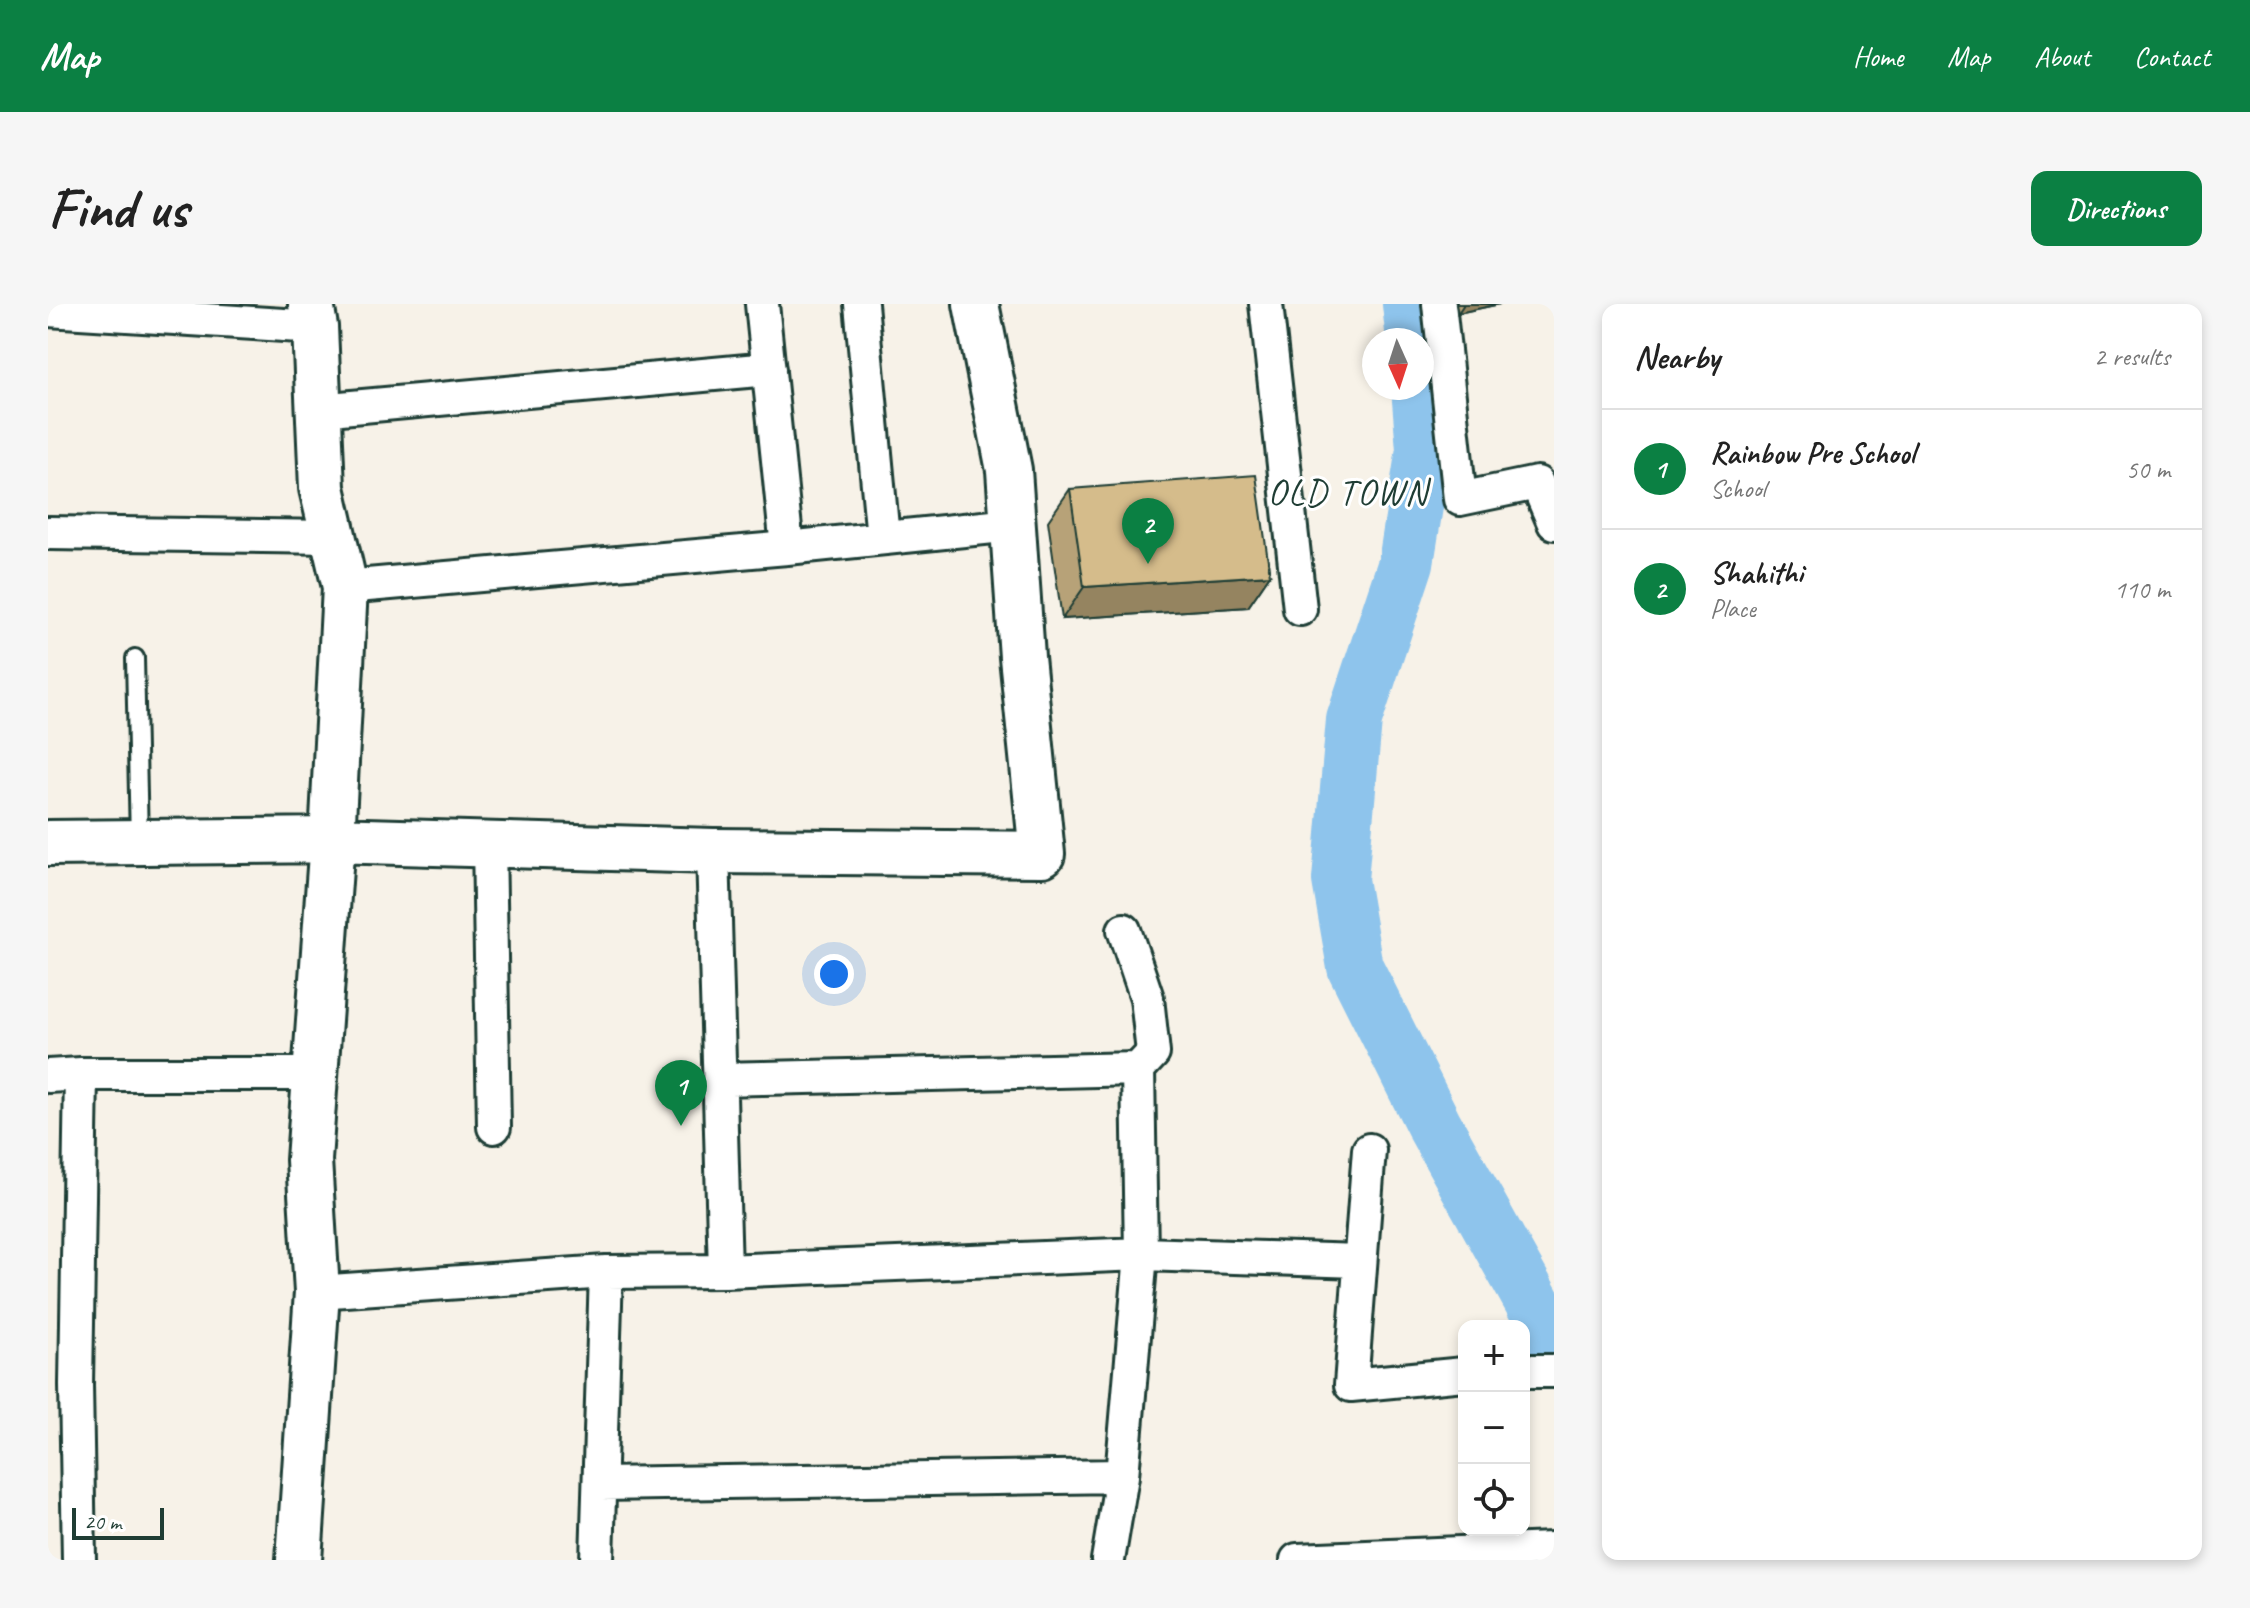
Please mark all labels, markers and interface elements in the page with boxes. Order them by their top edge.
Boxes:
text: Map [40,33,99,80]
text: Home [1853,39,1903,74]
text: Map [1947,39,1990,74]
text: About [2034,39,2090,74]
text: Contact [2134,39,2210,74]
button: Directions [2031,171,2202,246]
text: Find us [48,173,188,244]
north arrow [1362,328,1434,400]
text: Nearby [1634,335,1720,378]
text: 2 results [2094,340,2170,373]
text: Rainbow Pre School [1710,434,1915,472]
text: 1 [1654,453,1666,486]
text: 50 m [2126,453,2170,486]
district label: OLD TOWN [1268,469,1432,515]
text: School [1710,472,1766,505]
pin: 2 [1122,498,1174,564]
text: Shahithi [1710,554,1803,592]
text: 2 [1654,573,1666,606]
text: 110 m [2114,573,2170,606]
text: Place [1710,592,1756,625]
your location [814,954,854,994]
pin: 1 [655,1060,707,1126]
map controls [1458,1320,1530,1536]
button: + [1458,1320,1530,1392]
button: − [1458,1392,1530,1464]
button: locate [1458,1464,1530,1536]
scale bar [72,1504,164,1540]
text: 20 m [84,1508,121,1536]

